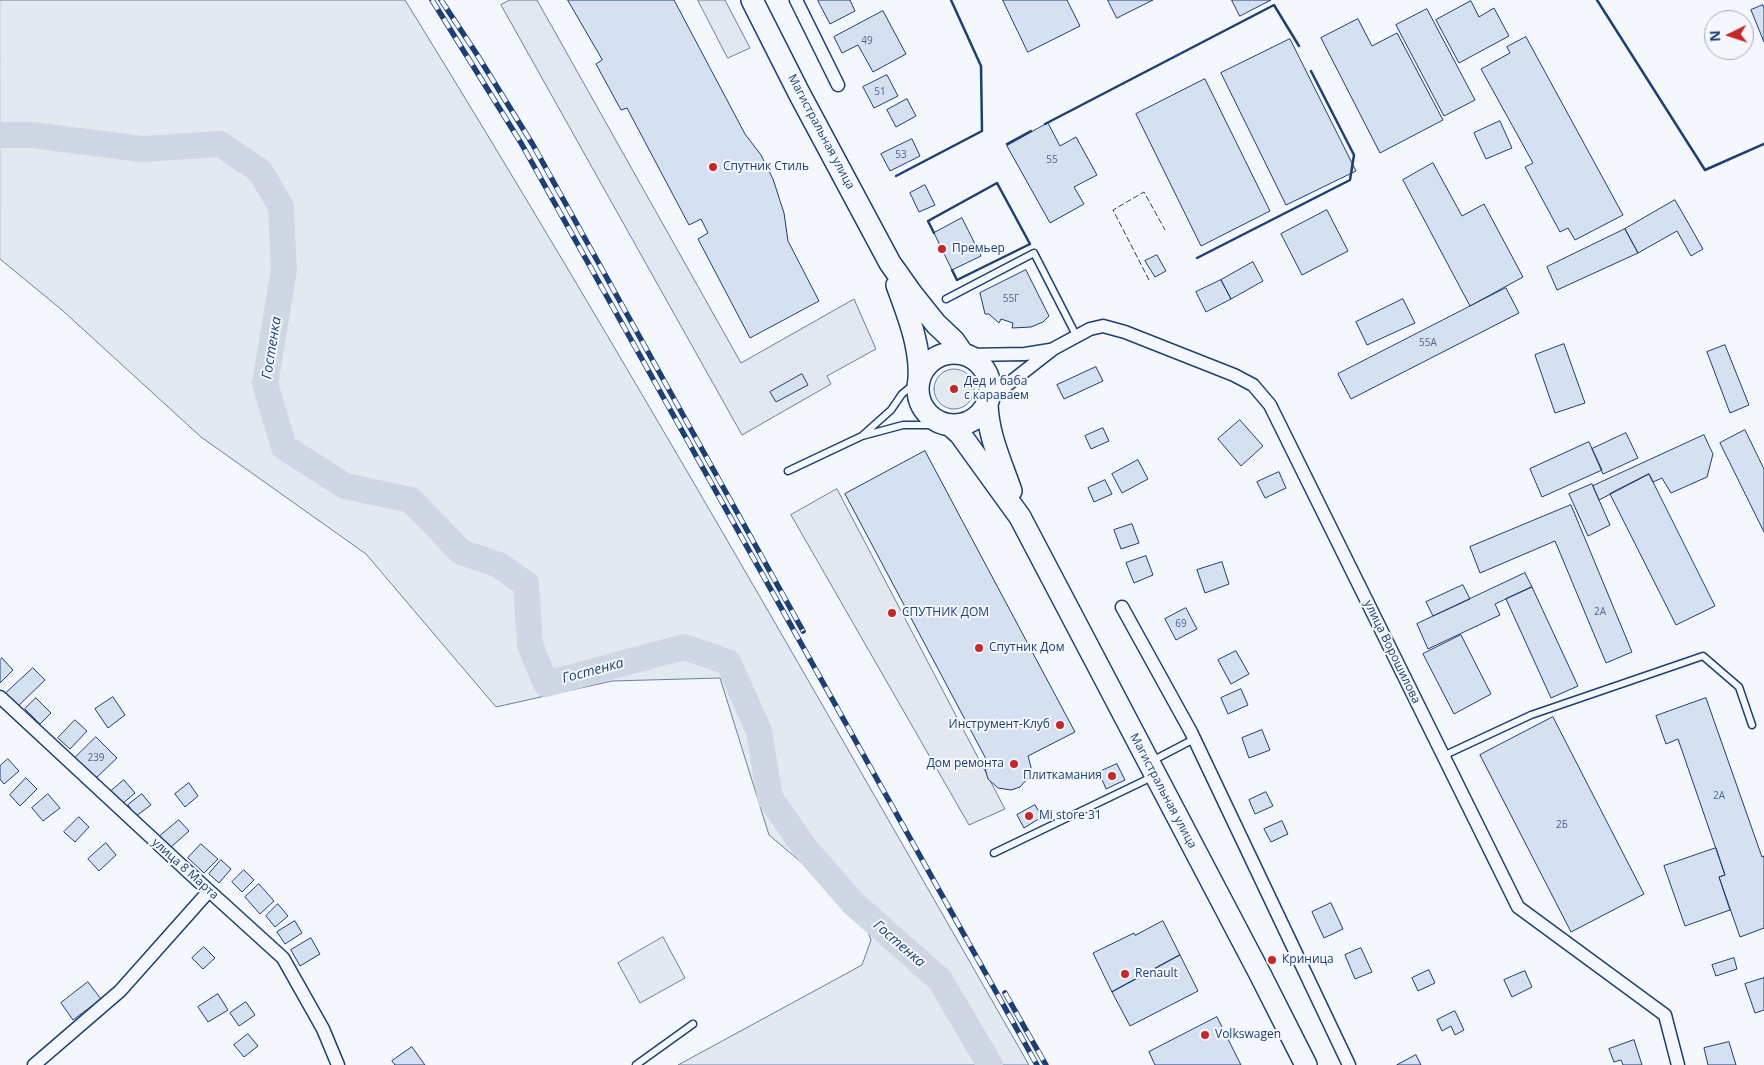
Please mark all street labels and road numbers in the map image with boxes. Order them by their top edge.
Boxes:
street label: Магистральная улица [785,72,857,192]
street label: улица Ворошилова [1361,598,1423,706]
street label: Магистральная улица [1127,731,1199,851]
street label: улица 8 Марта [149,835,221,903]

